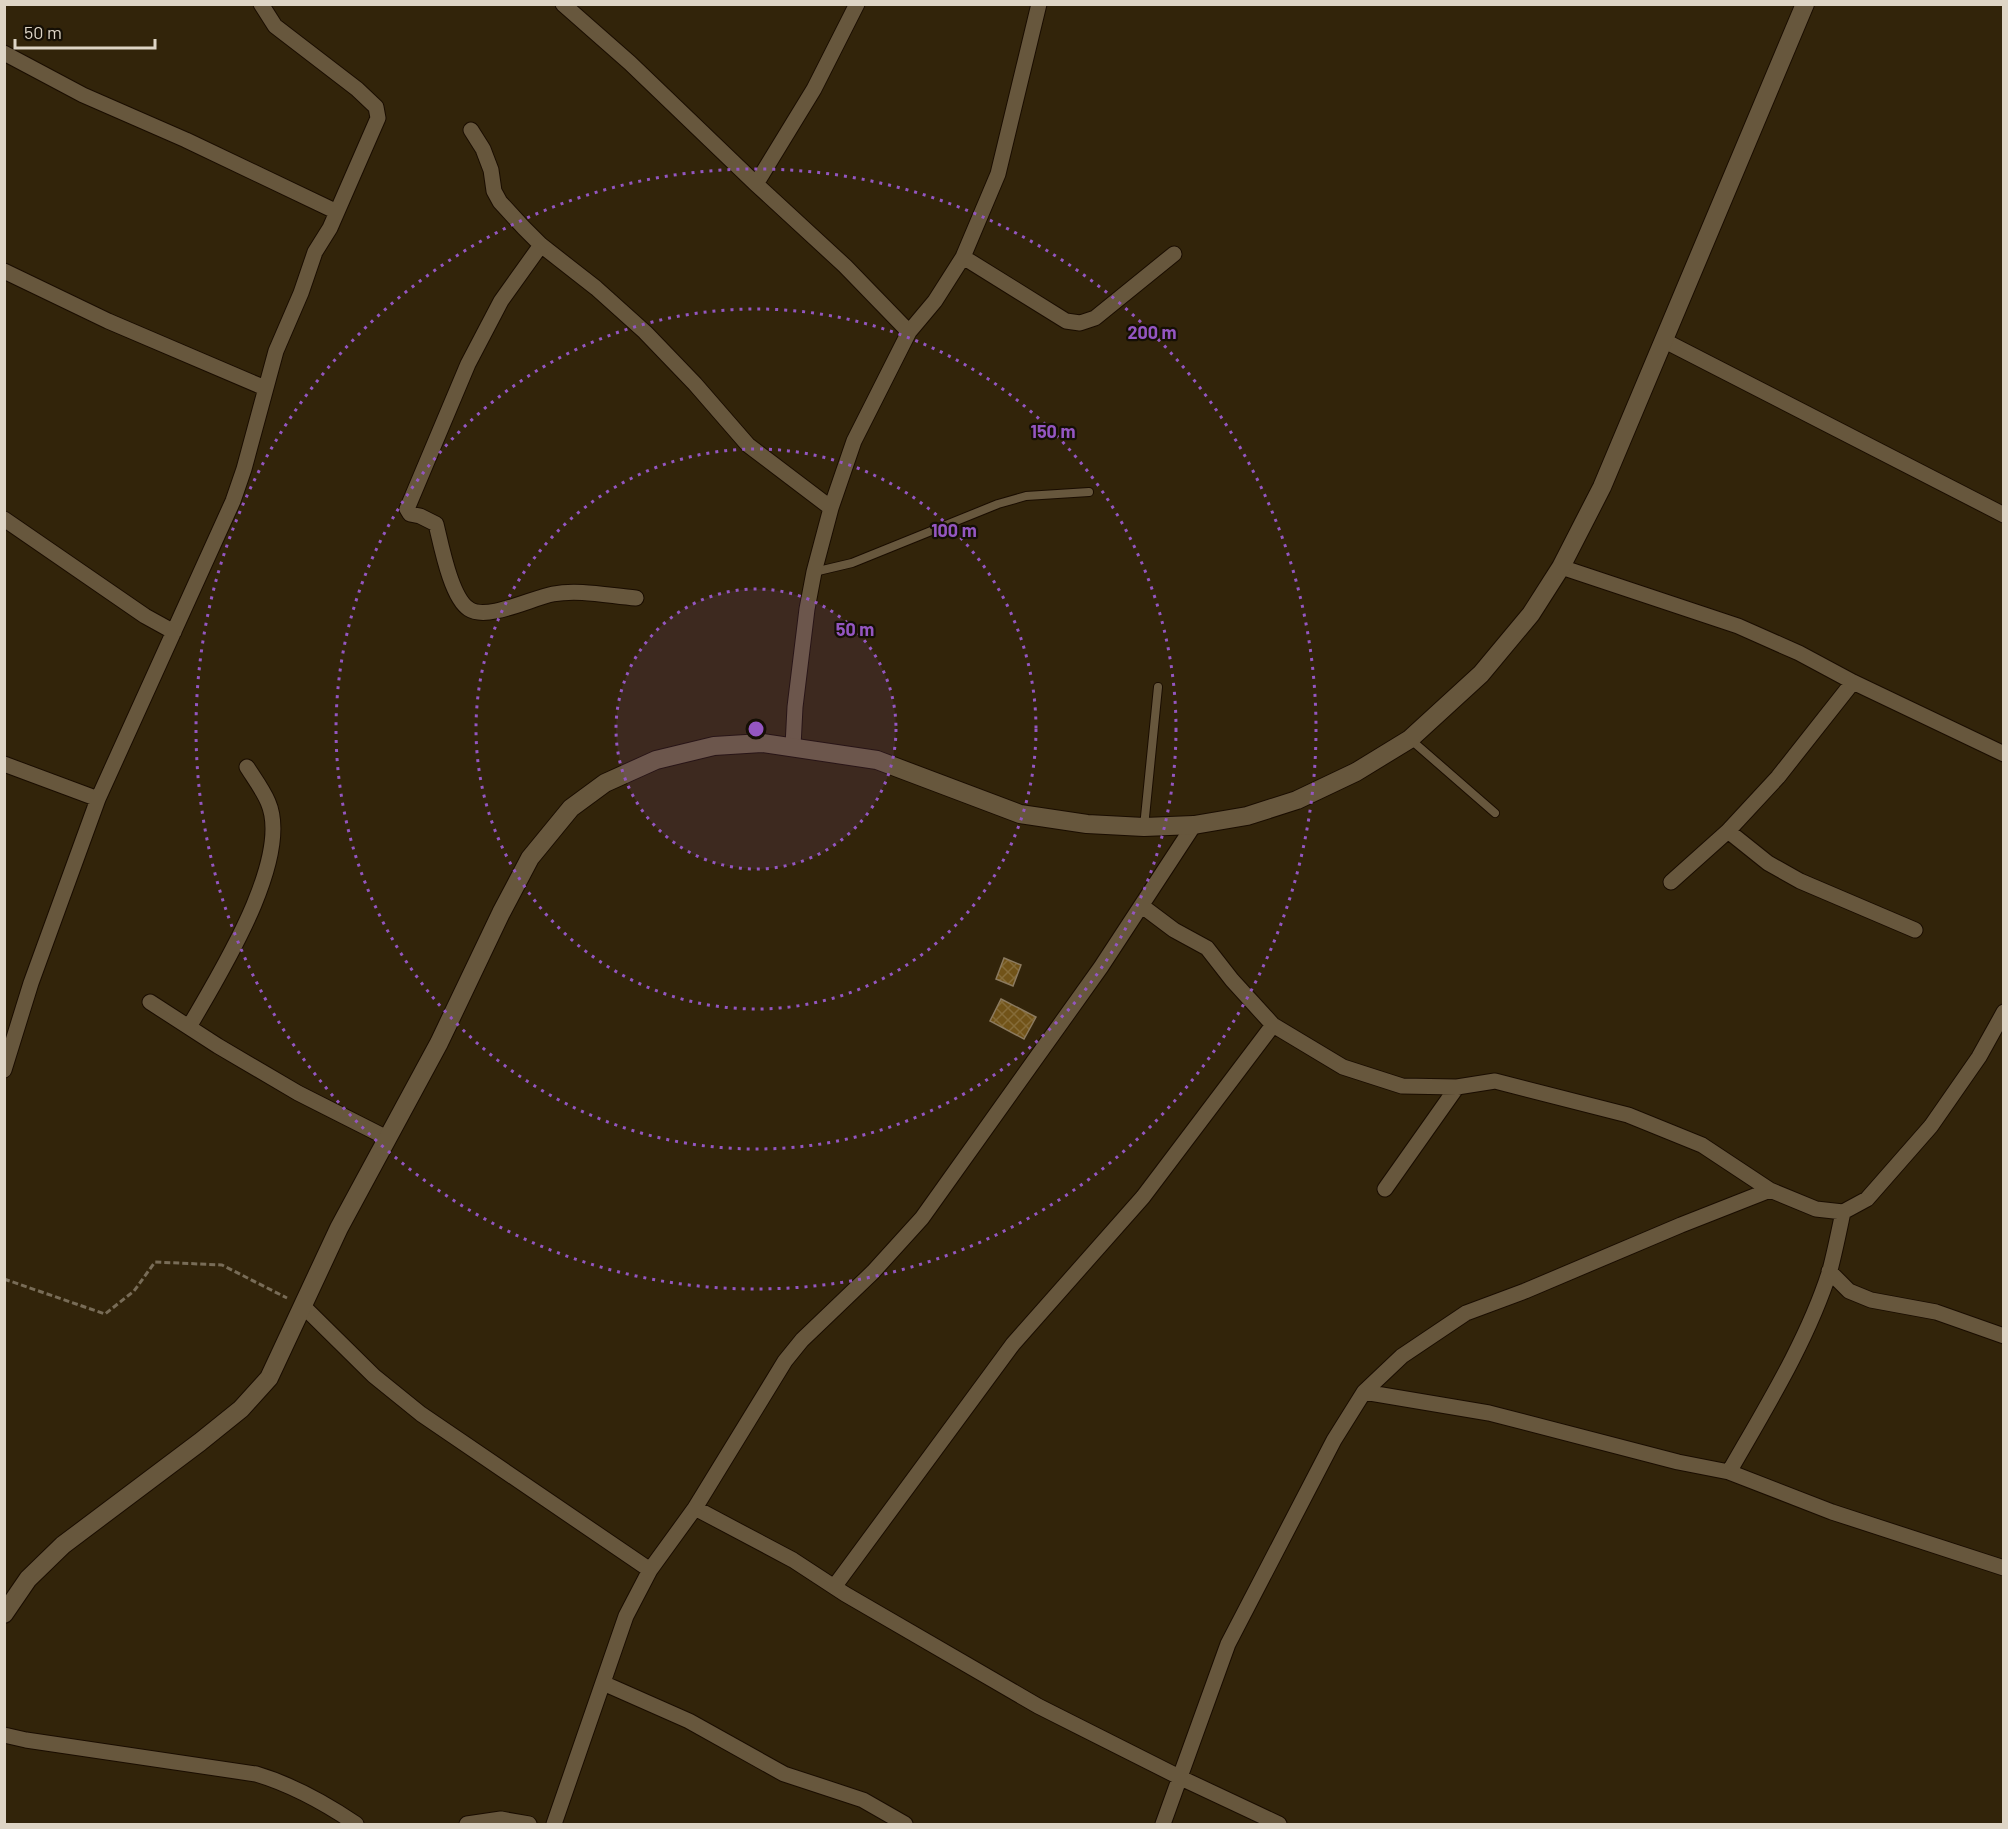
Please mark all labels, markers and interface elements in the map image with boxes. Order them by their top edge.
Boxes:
scale bar [15,12,154,50]
text: 50 m [24,21,62,43]
text: 200 m [1127,321,1177,343]
text: 150 m [1031,420,1075,442]
text: 100 m [931,519,977,541]
text: 50 m [836,618,874,640]
centre of rings [746,719,766,739]

